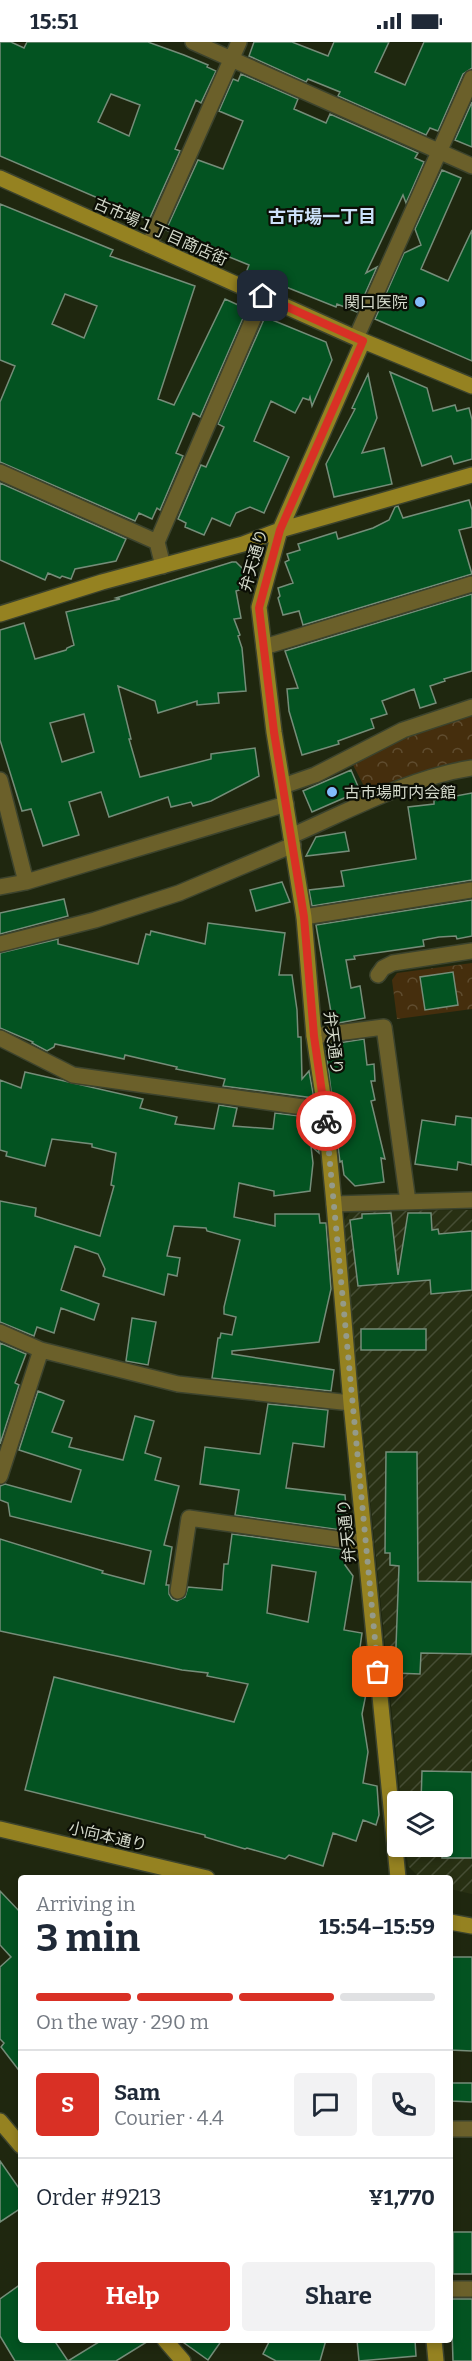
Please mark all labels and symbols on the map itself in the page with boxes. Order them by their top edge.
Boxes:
street label: 古市場１丁目商店街 [91,193,230,269]
district label: 古市場一丁目 [268,206,376,228]
pin [237,270,288,321]
place label: 関口医院 [344,293,408,312]
marker: 関口医院 [413,295,427,309]
street label: 弁天通り [236,527,271,594]
place label: 古市場町内会館 [344,783,456,802]
marker: 古市場町内会館 [325,785,339,799]
street label: 弁天通り [320,1010,347,1076]
courier [296,1091,356,1151]
street label: 弁天通り [334,1498,359,1564]
pin [352,1646,403,1697]
street label: 小向本通り [67,1818,149,1855]

